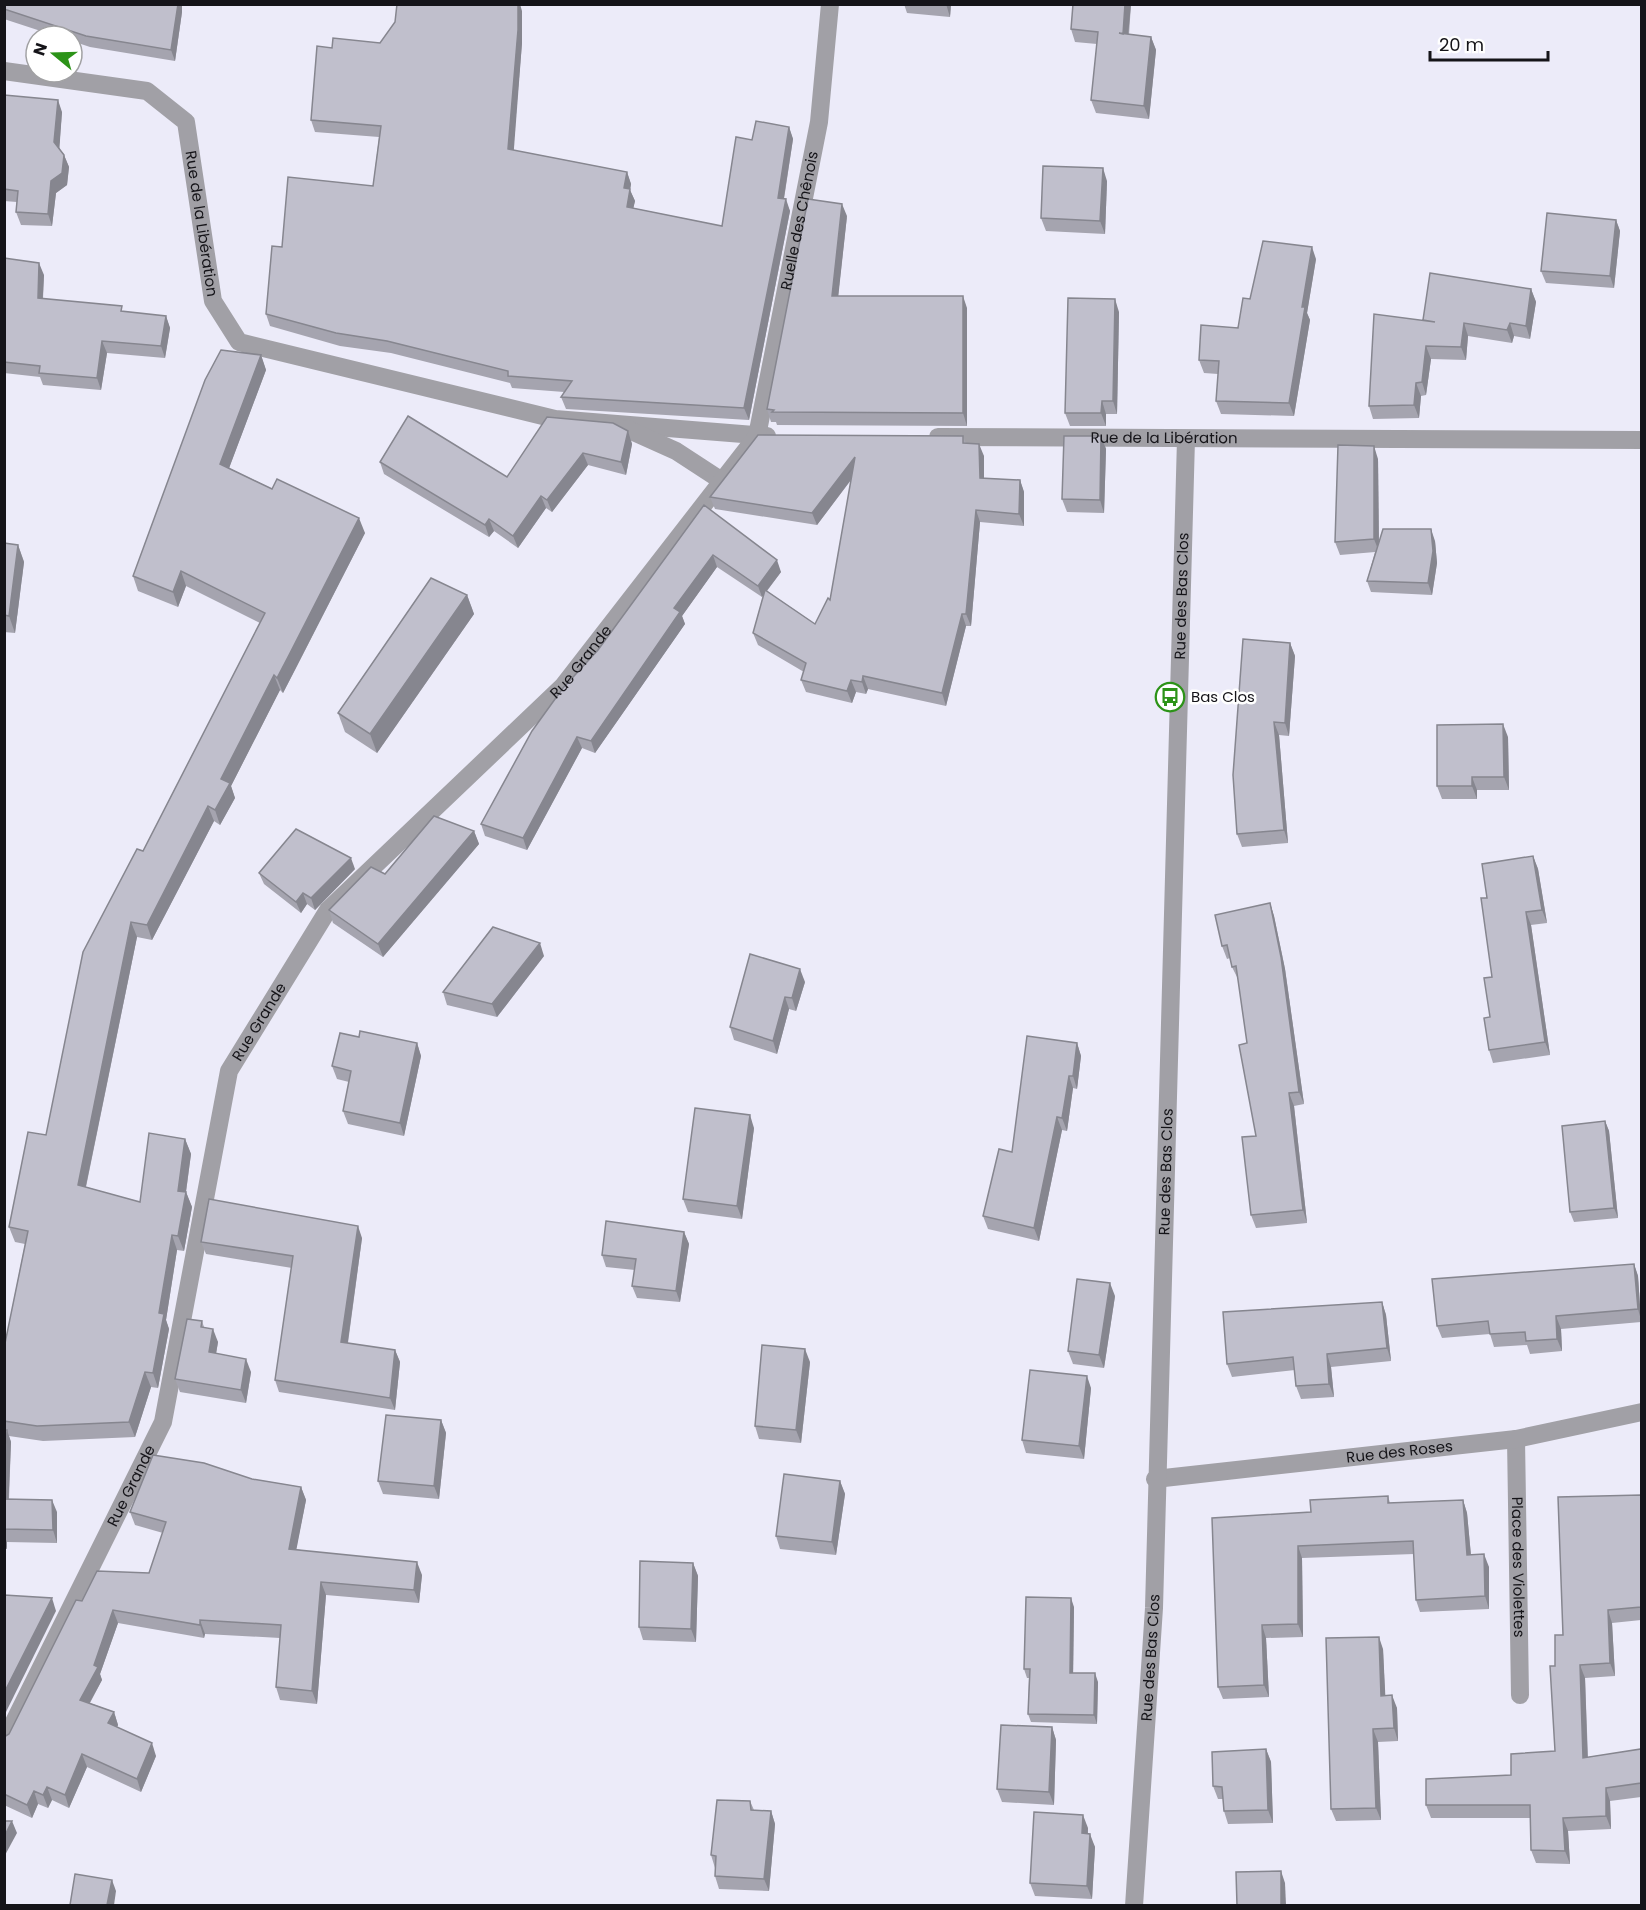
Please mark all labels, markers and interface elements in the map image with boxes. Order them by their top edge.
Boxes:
north arrow [24,24,84,84]
scale bar [1430,24,1548,62]
text: 20 m [1439,32,1484,57]
text: N [27,40,53,59]
street label: Rue de la Libération [180,149,223,298]
street label: Ruelle des Chênois [775,149,823,292]
street label: Rue de la Libération [1090,427,1238,448]
street label: Rue des Bas Clos [1169,532,1193,660]
street label: Rue Grande [545,621,616,703]
bus stop icon: Bas Clos [1154,681,1186,713]
place label: Bas Clos [1191,686,1255,707]
street label: Rue Grande [227,979,291,1065]
street label: Rue des Bas Clos [1153,1108,1178,1236]
street label: Rue des Roses [1345,1435,1454,1468]
street label: Rue Grande [102,1441,160,1530]
street label: Place des Violettes [1507,1496,1530,1638]
street label: Rue des Bas Clos [1135,1594,1164,1722]

